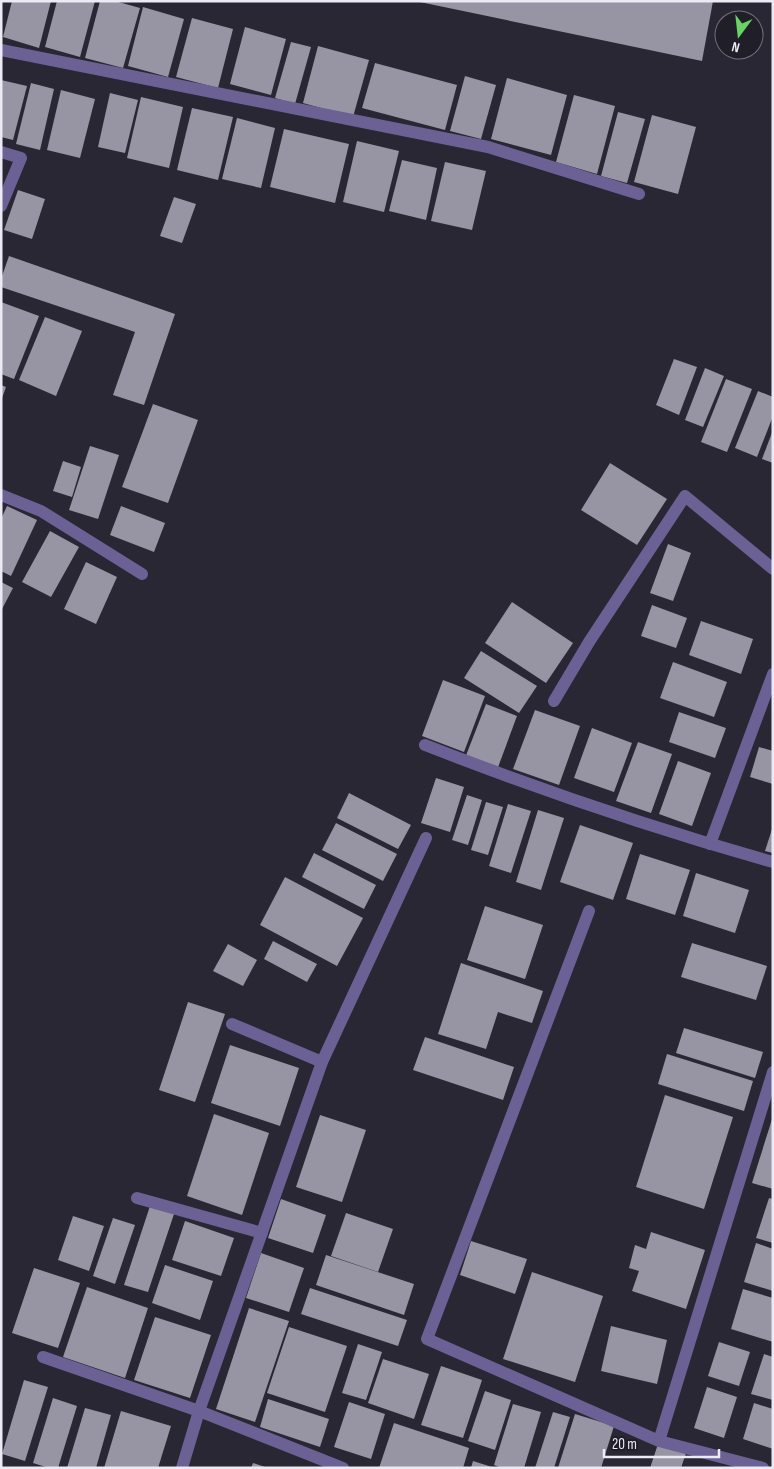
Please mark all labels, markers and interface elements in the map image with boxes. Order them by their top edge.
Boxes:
north arrow [714,10,764,60]
text: N [730,38,742,56]
scale bar [604,1426,719,1458]
text: 20 m [612,1435,637,1454]

